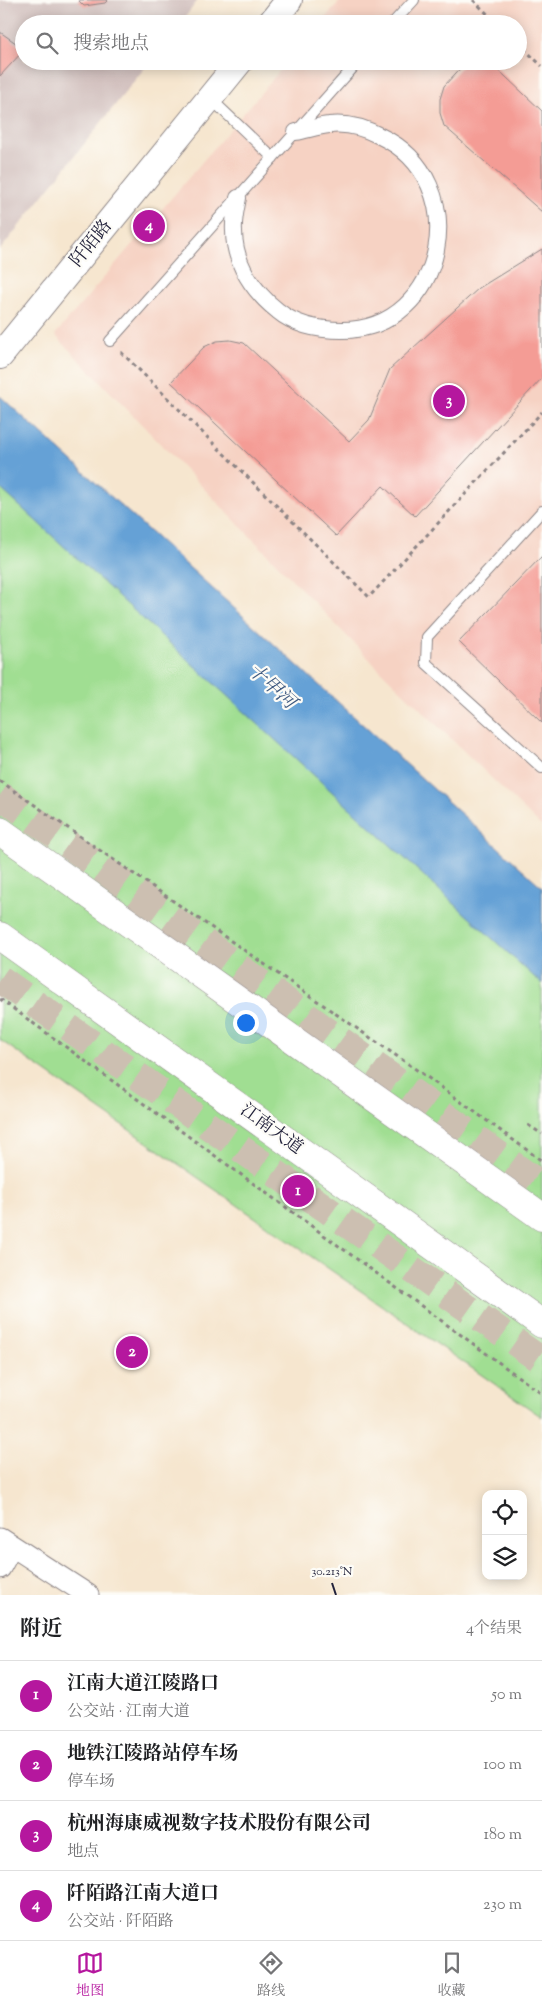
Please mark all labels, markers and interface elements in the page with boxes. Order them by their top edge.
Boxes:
search box [15,15,527,70]
icon: search [33,29,61,57]
text: 搜索地点 [73,31,149,58]
pin: 4 [133,207,165,245]
street label: 阡陌路 [65,215,119,273]
pin: 3 [433,382,465,420]
water label: 十甲河 [241,658,303,718]
your location [233,1010,259,1036]
street label: 江南大道 [234,1098,308,1162]
pin: 1 [282,1172,314,1210]
pin: 2 [116,1333,148,1371]
map controls [482,1490,527,1580]
button: locate [482,1490,527,1535]
button: layers [482,1535,527,1580]
text: 30.213°N [312,1563,353,1581]
text: 附近 [20,1615,62,1645]
text: 4个结果 [466,1618,522,1641]
text: 江南大道江陵路口 [67,1671,219,1698]
text: 1 [33,1684,39,1707]
text: 50 m [491,1684,522,1707]
text: 公交站 · 江南大道 [67,1701,190,1724]
text: 地铁江陵路站停车场 [67,1741,238,1768]
text: 2 [32,1754,40,1777]
text: 100 m [483,1754,522,1777]
text: 停车场 [67,1771,115,1794]
text: 杭州海康威视数字技术股份有限公司 [67,1811,371,1838]
text: 3 [33,1824,39,1847]
text: 180 m [483,1824,522,1847]
text: 地点 [67,1841,99,1864]
text: 阡陌路江南大道口 [67,1881,219,1908]
text: 4 [32,1894,40,1917]
text: 230 m [483,1894,522,1917]
text: 公交站 · 阡陌路 [67,1911,174,1934]
tab: 地图 [76,1949,104,2002]
tab: 路线 [257,1949,285,2002]
tab: 收藏 [438,1949,466,2002]

